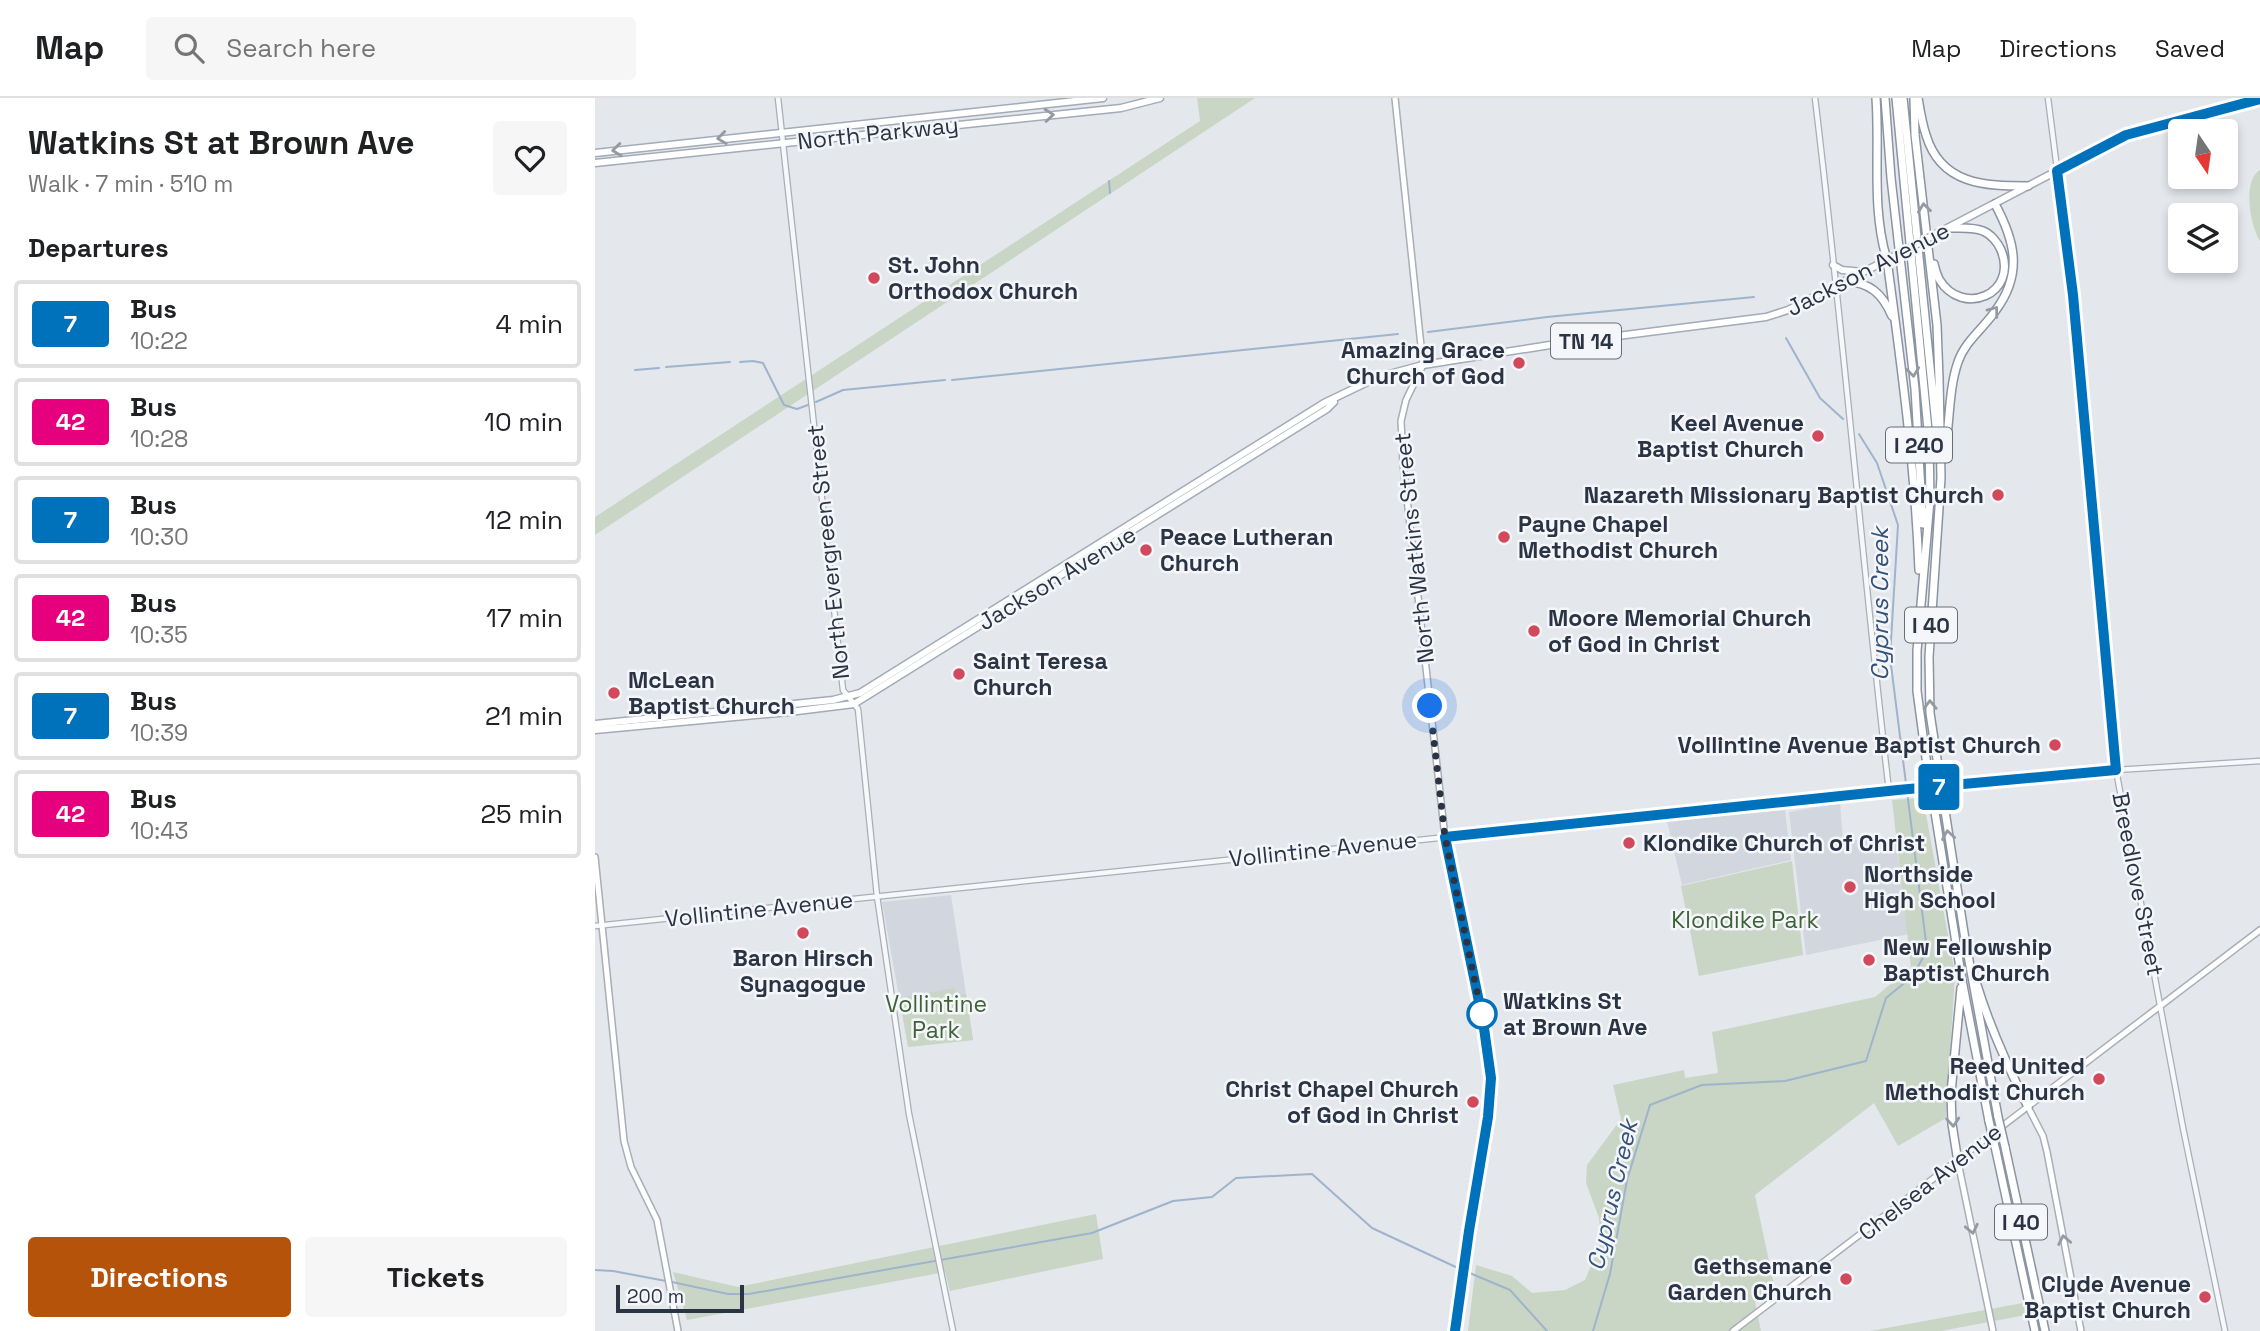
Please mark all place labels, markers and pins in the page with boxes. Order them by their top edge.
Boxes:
place label: St. John Orthodox Church [888,250,1078,306]
marker: St. John Orthodox Church [866,270,882,286]
place label: Amazing Grace Church of God [1341,335,1505,391]
marker: Amazing Grace Church of God [1511,355,1527,371]
place label: Keel Avenue Baptist Church [1637,408,1804,464]
marker: Keel Avenue Baptist Church [1810,428,1826,444]
place label: Nazareth Missionary Baptist Church [1584,480,1984,510]
marker: Nazareth Missionary Baptist Church [1990,487,2006,503]
place label: Payne Chapel Methodist Church [1518,509,1718,565]
place label: Peace Lutheran Church [1160,522,1333,578]
marker: Payne Chapel Methodist Church [1496,529,1512,545]
marker: Peace Lutheran Church [1138,542,1154,558]
place label: Moore Memorial Church of God in Christ [1548,603,1811,659]
marker: Moore Memorial Church of God in Christ [1526,623,1542,639]
place label: Saint Teresa Church [973,646,1108,702]
place label: McLean Baptist Church [628,665,795,721]
marker: Saint Teresa Church [951,666,967,682]
marker: McLean Baptist Church [606,685,622,701]
place label: Vollintine Avenue Baptist Church [1677,730,2041,760]
marker: Vollintine Avenue Baptist Church [2047,737,2063,753]
place label: Klondike Church of Christ [1643,828,1925,858]
marker: Klondike Church of Christ [1621,835,1637,851]
place label: Northside High School [1864,859,1996,915]
marker: Northside High School [1842,879,1858,895]
marker: Baron Hirsch Synagogue [795,925,811,941]
place label: New Fellowship Baptist Church [1883,932,2052,988]
place label: Baron Hirsch Synagogue [732,943,874,999]
marker: New Fellowship Baptist Church [1861,952,1877,968]
place label: Watkins St at Brown Ave [1503,986,1647,1042]
marker: Watkins St at Brown Ave [1467,999,1497,1029]
place label: Reed United Methodist Church [1885,1051,2085,1107]
marker: Reed United Methodist Church [2091,1071,2107,1087]
place label: Christ Chapel Church of God in Christ [1225,1074,1459,1130]
marker: Christ Chapel Church of God in Christ [1465,1094,1481,1110]
place label: Gethsemane Garden Church [1668,1251,1832,1307]
place label: Clyde Avenue Baptist Church [2024,1269,2191,1325]
marker: Gethsemane Garden Church [1838,1271,1854,1287]
marker: Clyde Avenue Baptist Church [2197,1289,2213,1305]

